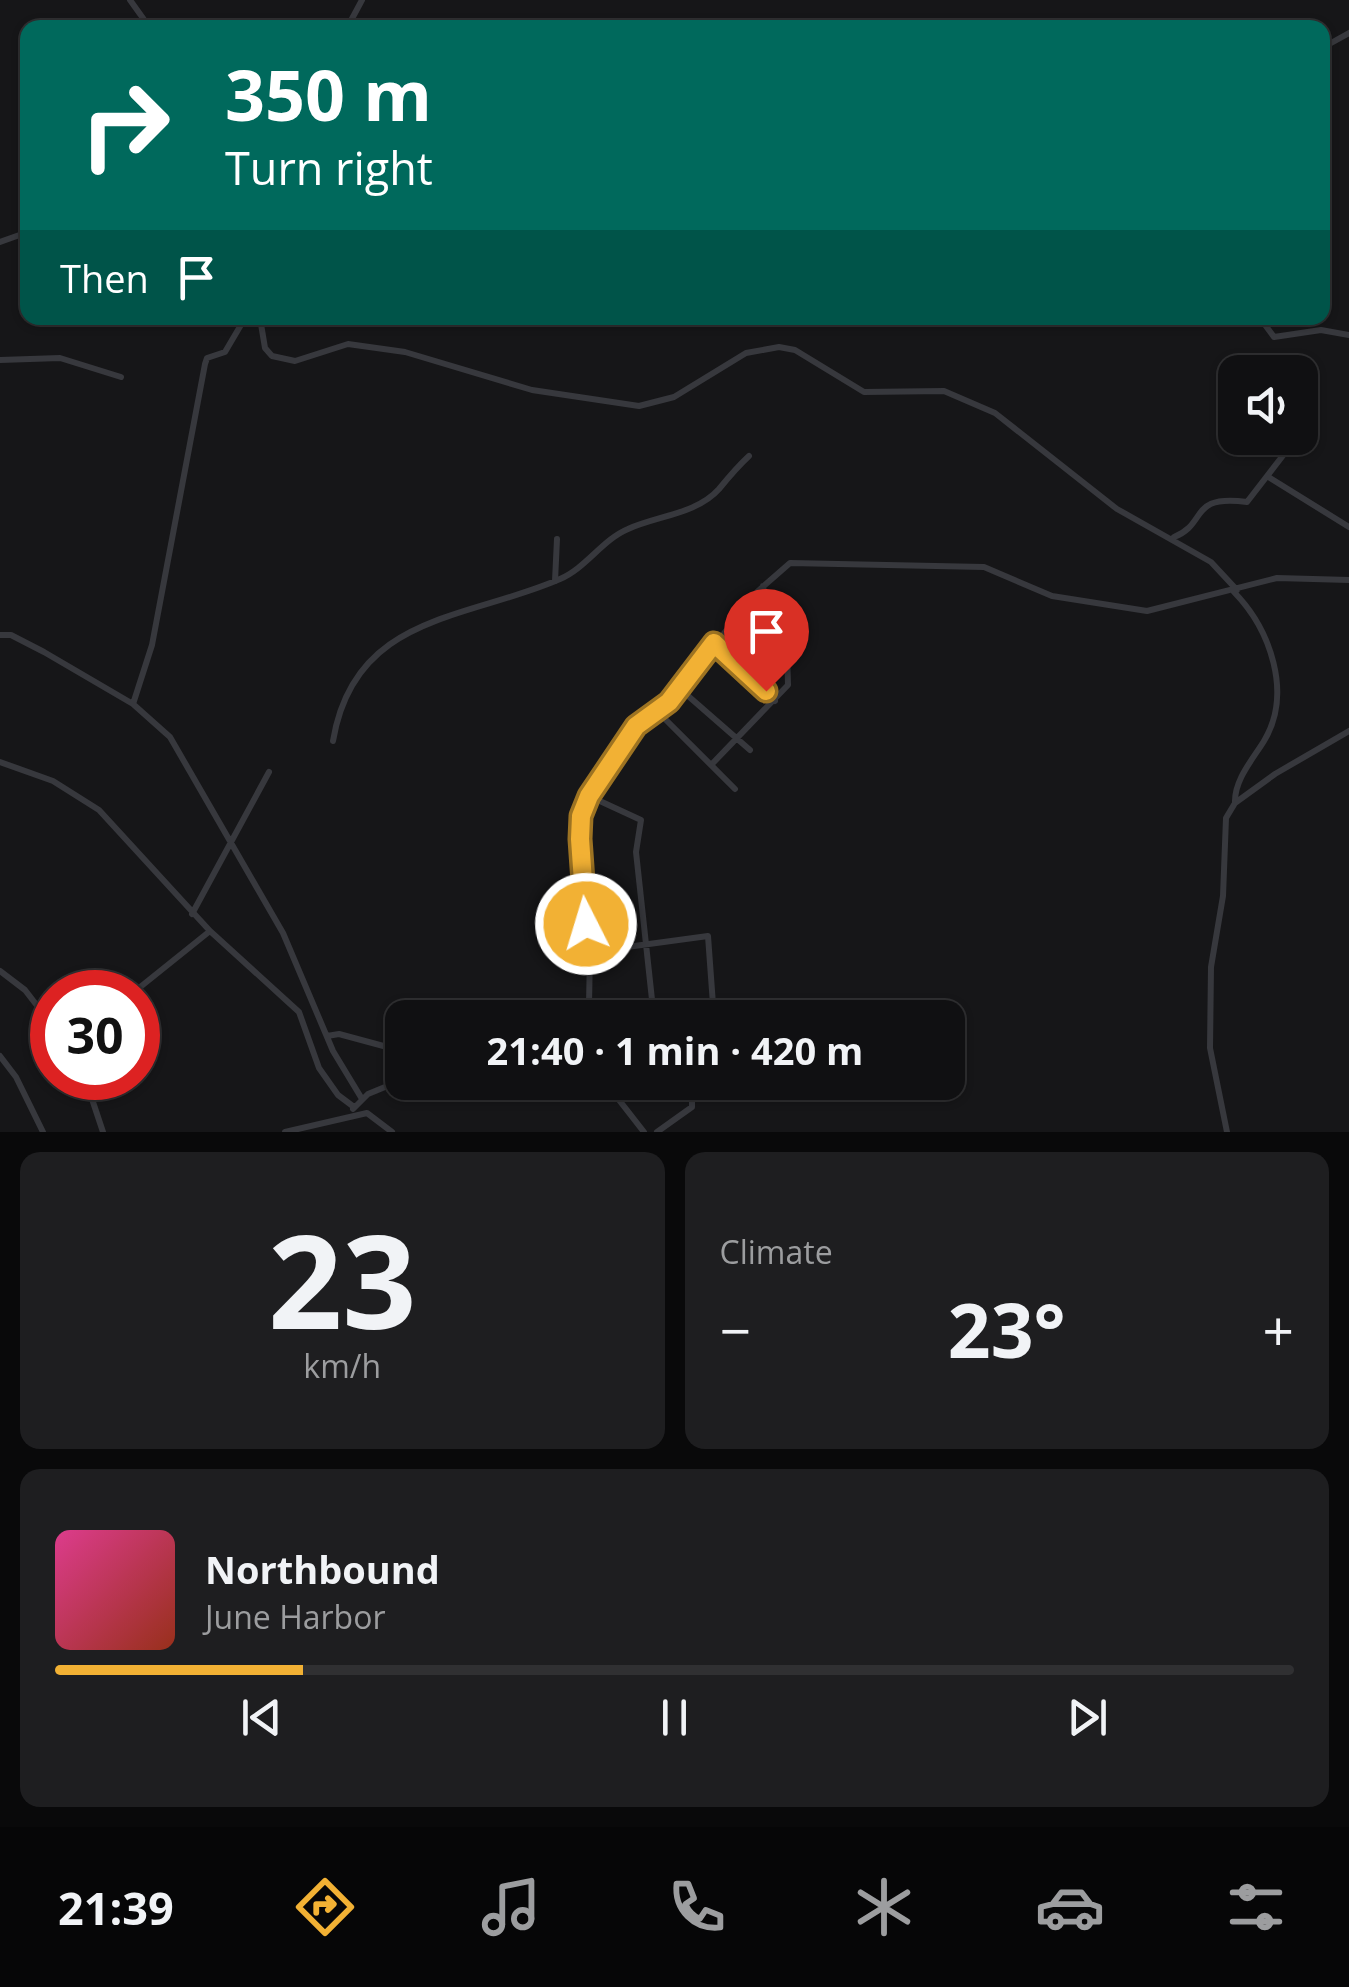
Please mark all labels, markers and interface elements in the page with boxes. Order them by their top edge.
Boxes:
text: 350 m [225,46,432,142]
icon: right [60,60,190,190]
text: Turn right [225,137,433,198]
icon: arrive [169,250,224,305]
text: Then [60,252,149,304]
map controls [1218,355,1318,455]
button: sound [1218,355,1318,455]
pin [724,589,809,692]
icon: arrive [739,604,794,659]
position arrow [534,872,638,976]
speed limit sign: 30 [30,970,160,1100]
text: 21:40 · 1 min · 420 m [487,1024,863,1076]
text: 23 [268,1190,417,1367]
text: Climate [720,1230,833,1273]
text: 23° [948,1278,1066,1380]
text: − [720,1292,751,1367]
text: + [1263,1292,1294,1367]
text: km/h [303,1344,381,1387]
text: Northbound [205,1543,440,1595]
text: June Harbor [205,1595,385,1638]
icon: previous [234,1690,289,1745]
icon: pause [647,1690,702,1745]
icon: next [1060,1690,1115,1745]
icon: directions [290,1872,360,1942]
icon: music [476,1872,546,1942]
icon: phone [662,1872,732,1942]
icon: climate [849,1872,919,1942]
icon: car [1035,1872,1105,1942]
icon: filters [1221,1872,1291,1942]
text: 21:39 [58,1877,174,1938]

